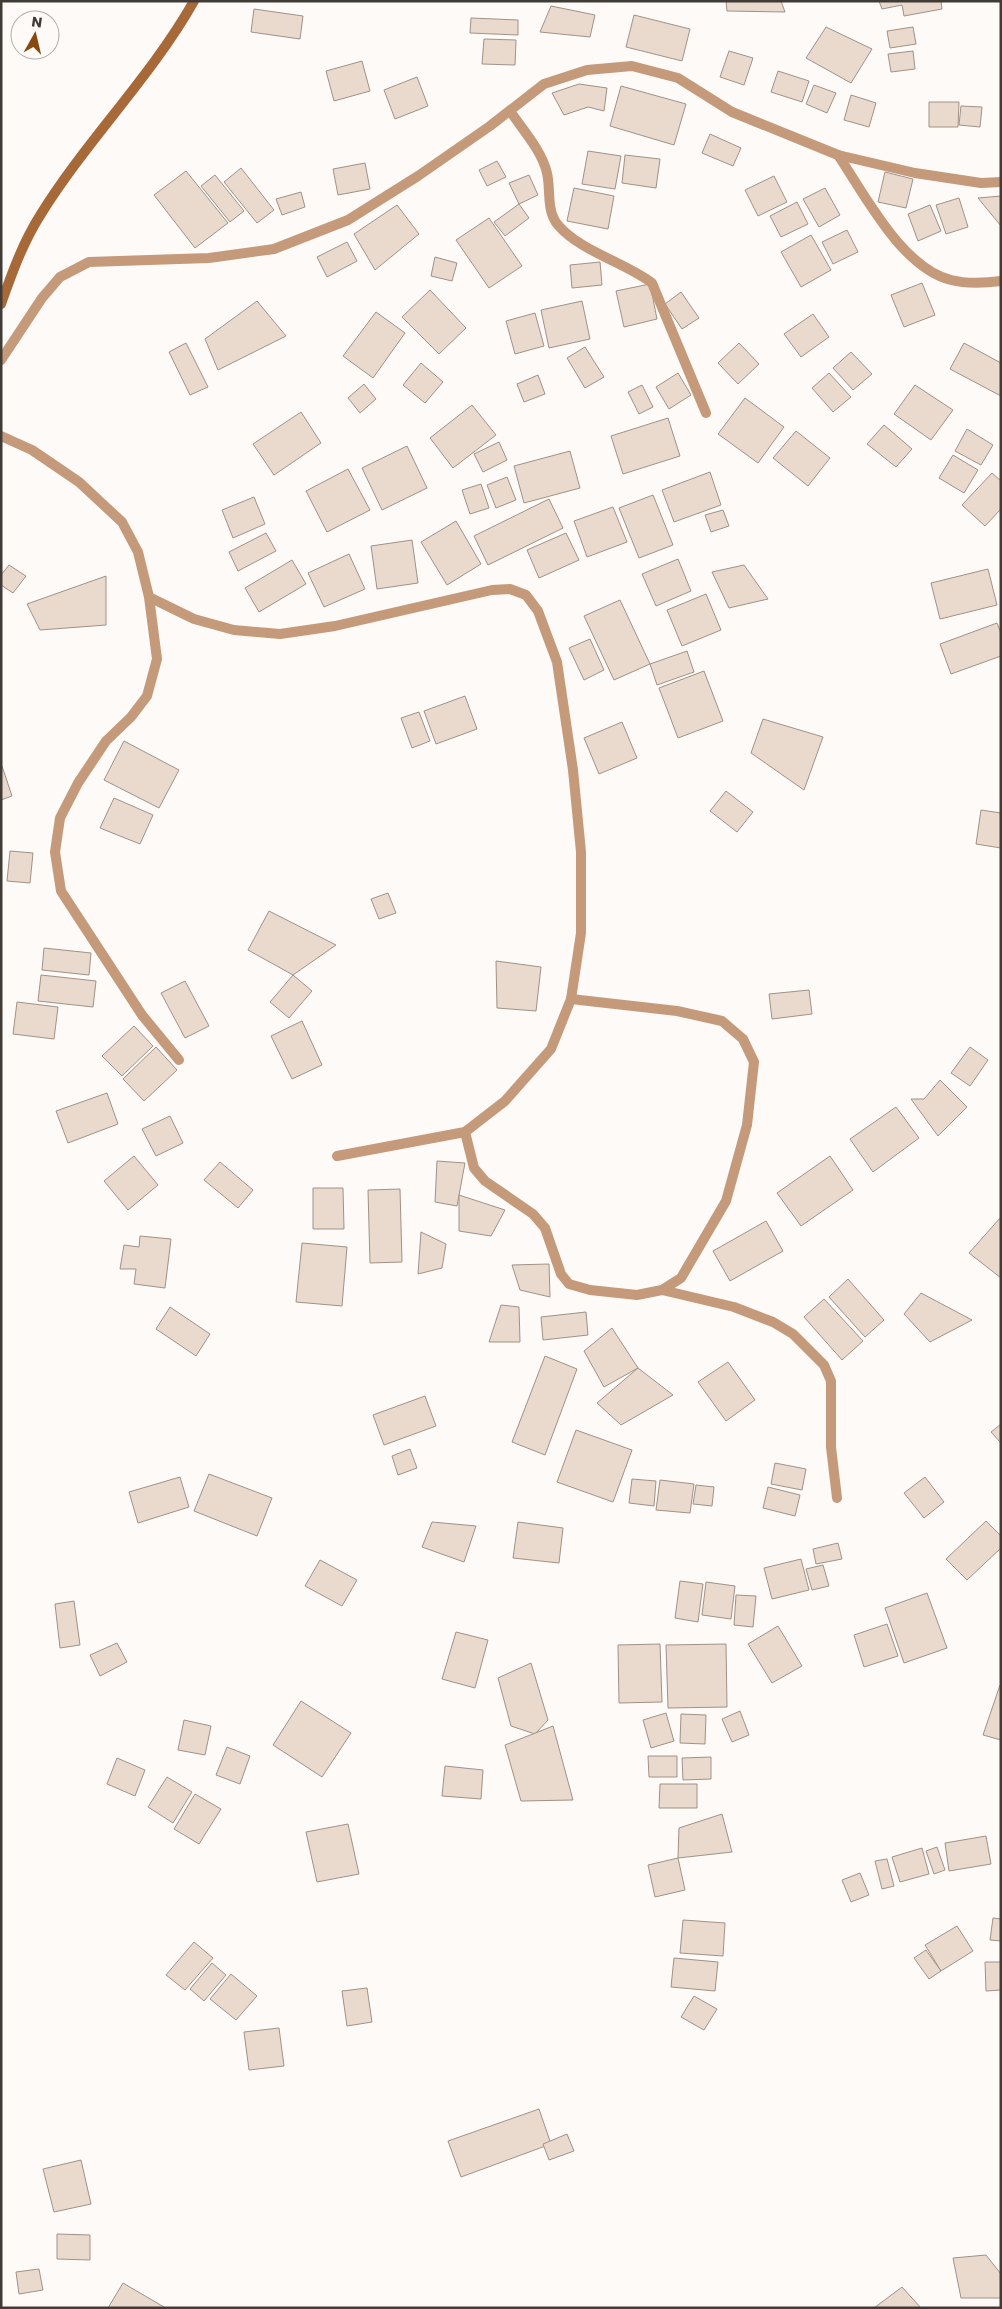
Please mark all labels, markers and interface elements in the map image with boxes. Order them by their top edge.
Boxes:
north arrow [10,10,60,60]
text: N [30,11,43,33]

